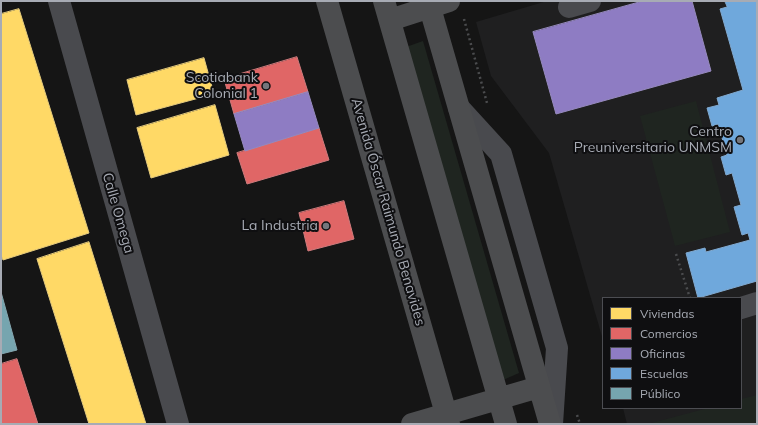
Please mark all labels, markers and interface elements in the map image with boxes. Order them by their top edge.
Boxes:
place label: Scotiabank Colonial 1 [186,70,258,102]
marker: Scotiabank Colonial 1 [261,81,271,91]
street label: Avenida Óscar Raimundo Benavides [347,96,429,328]
place label: Centro Preuniversitario UNMSM [574,124,732,156]
marker: Centro Preuniversitario UNMSM [735,135,745,145]
street label: Calle Omega [98,171,138,255]
place label: La Industria [241,218,318,234]
marker: La Industria [321,221,331,231]
legend [602,297,742,409]
text: Viviendas [640,306,694,321]
text: Comercios [640,326,698,341]
text: Oficinas [640,346,685,361]
text: Escuelas [640,366,688,381]
text: Público [640,386,680,401]

